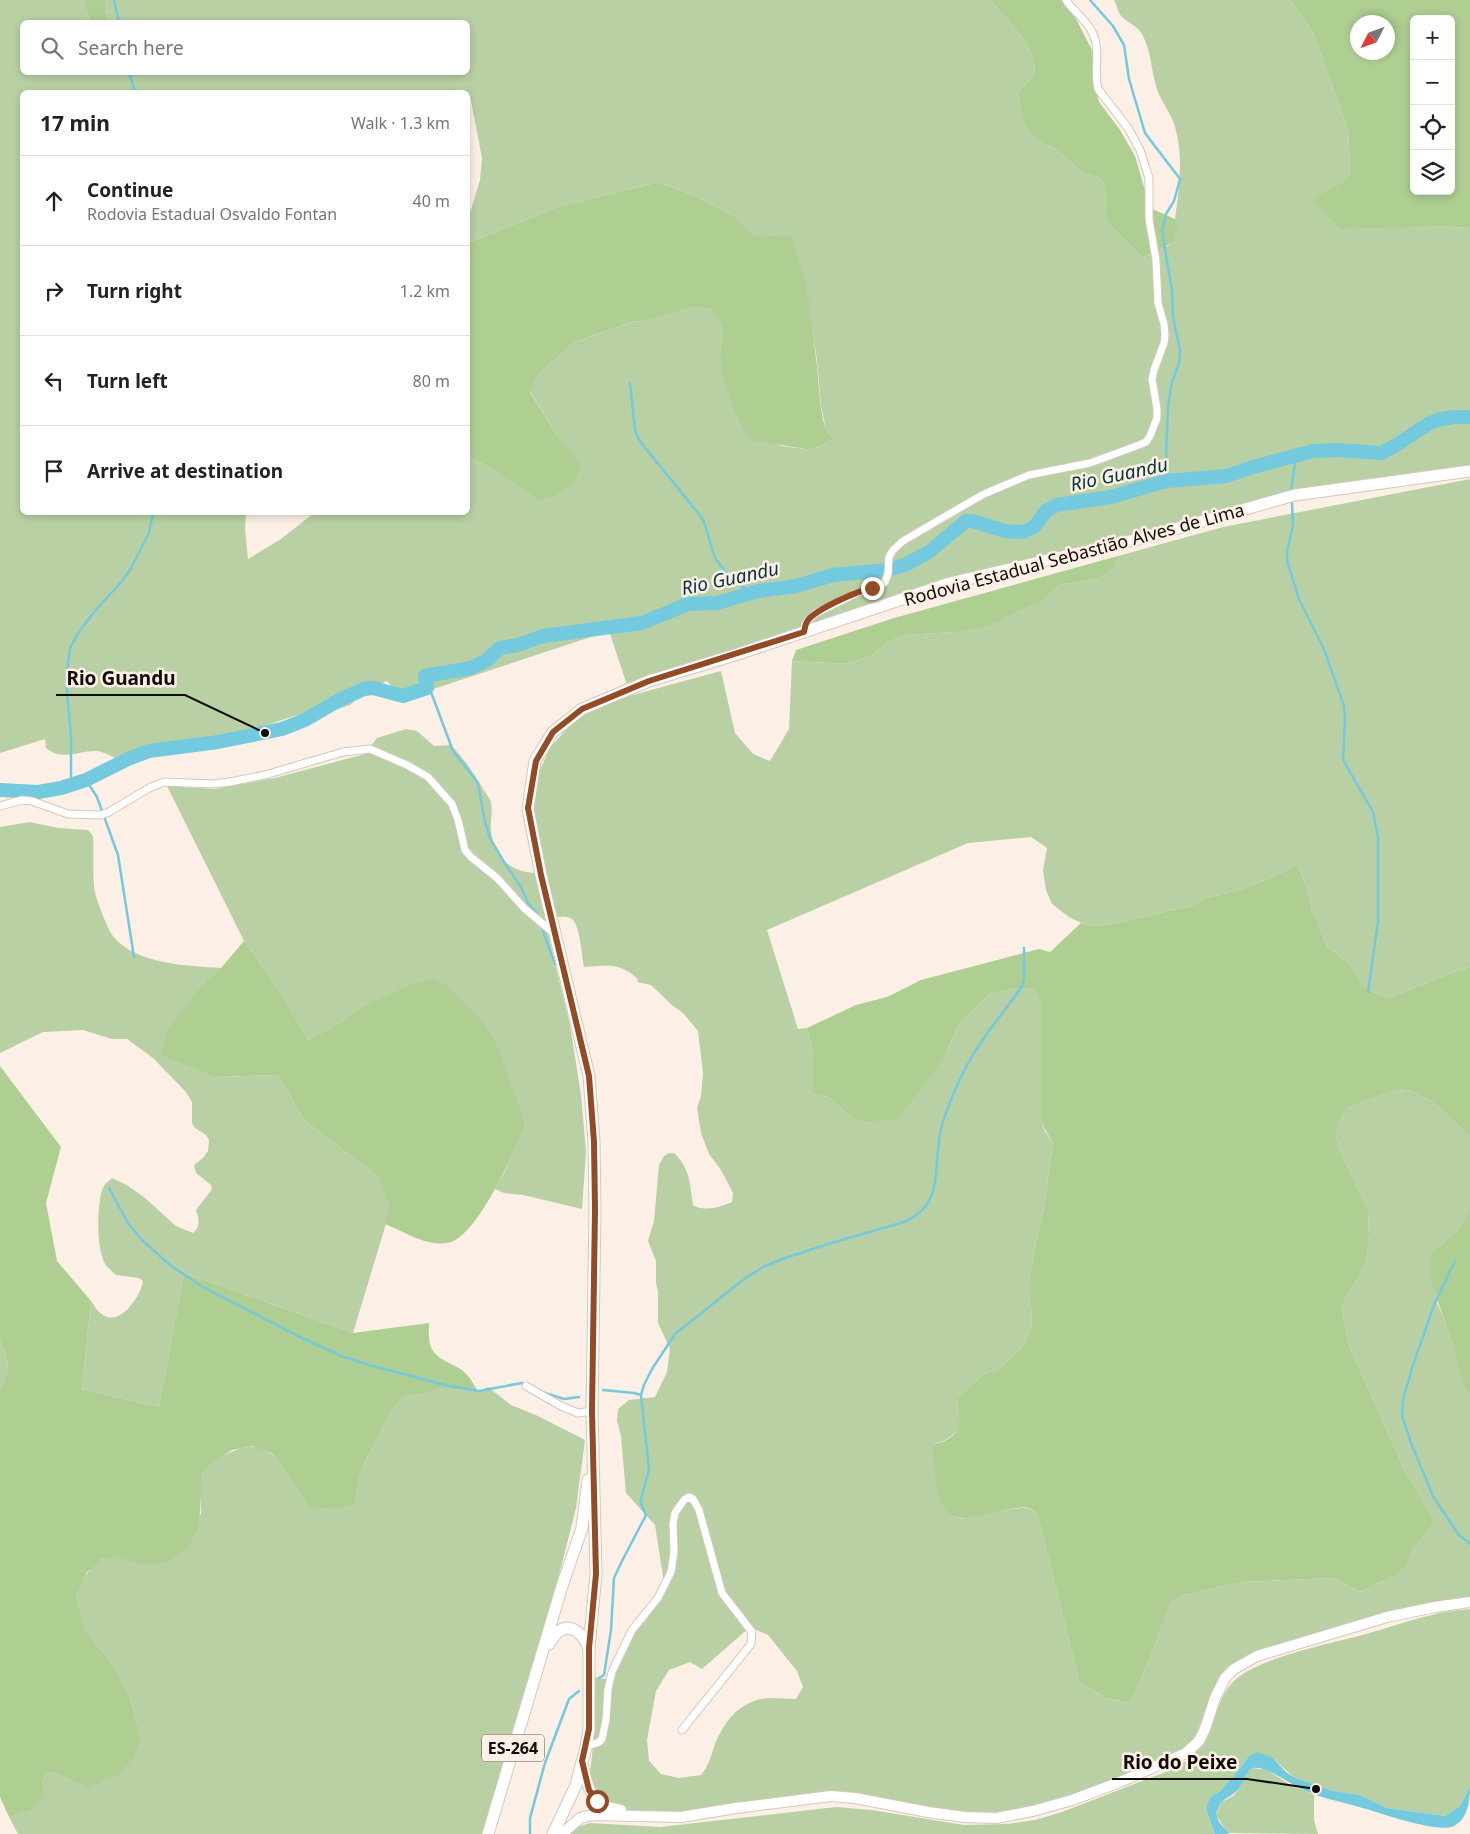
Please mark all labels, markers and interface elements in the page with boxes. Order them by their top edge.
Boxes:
north arrow [1350,15,1395,60]
map controls [1410,15,1455,195]
button: + [1410,15,1455,60]
search box [20,20,470,75]
icon: search [38,34,66,62]
text: Search here [78,35,184,61]
button: − [1410,60,1455,105]
button: locate [1410,105,1455,150]
text: 17 min [40,109,110,137]
text: Walk · 1.3 km [351,112,450,134]
button: layers [1410,150,1455,195]
text: Continue [87,177,173,203]
icon: ahead [40,187,68,215]
text: 40 m [413,190,450,212]
text: Rodovia Estadual Osvaldo Fontan [87,203,337,225]
icon: right [40,277,68,305]
text: Turn right [87,278,182,304]
text: 1.2 km [400,280,450,302]
icon: left [40,367,68,395]
text: Turn left [87,368,168,394]
text: 80 m [413,370,450,392]
water label: Rio Guandu [1068,451,1170,497]
icon: arrive [40,457,68,485]
text: Arrive at destination [87,458,283,484]
street label: Rodovia Estadual Sebastião Alves de Lima [901,497,1247,611]
water label: Rio Guandu [679,555,781,601]
route end [861,577,884,600]
callout: Rio Guandu [56,661,185,695]
text: Rio Guandu [66,665,176,691]
road number: ES-264 [482,1735,544,1762]
callout: Rio do Peixe [1112,1745,1247,1779]
text: Rio do Peixe [1123,1749,1237,1775]
route start [586,1790,609,1813]

